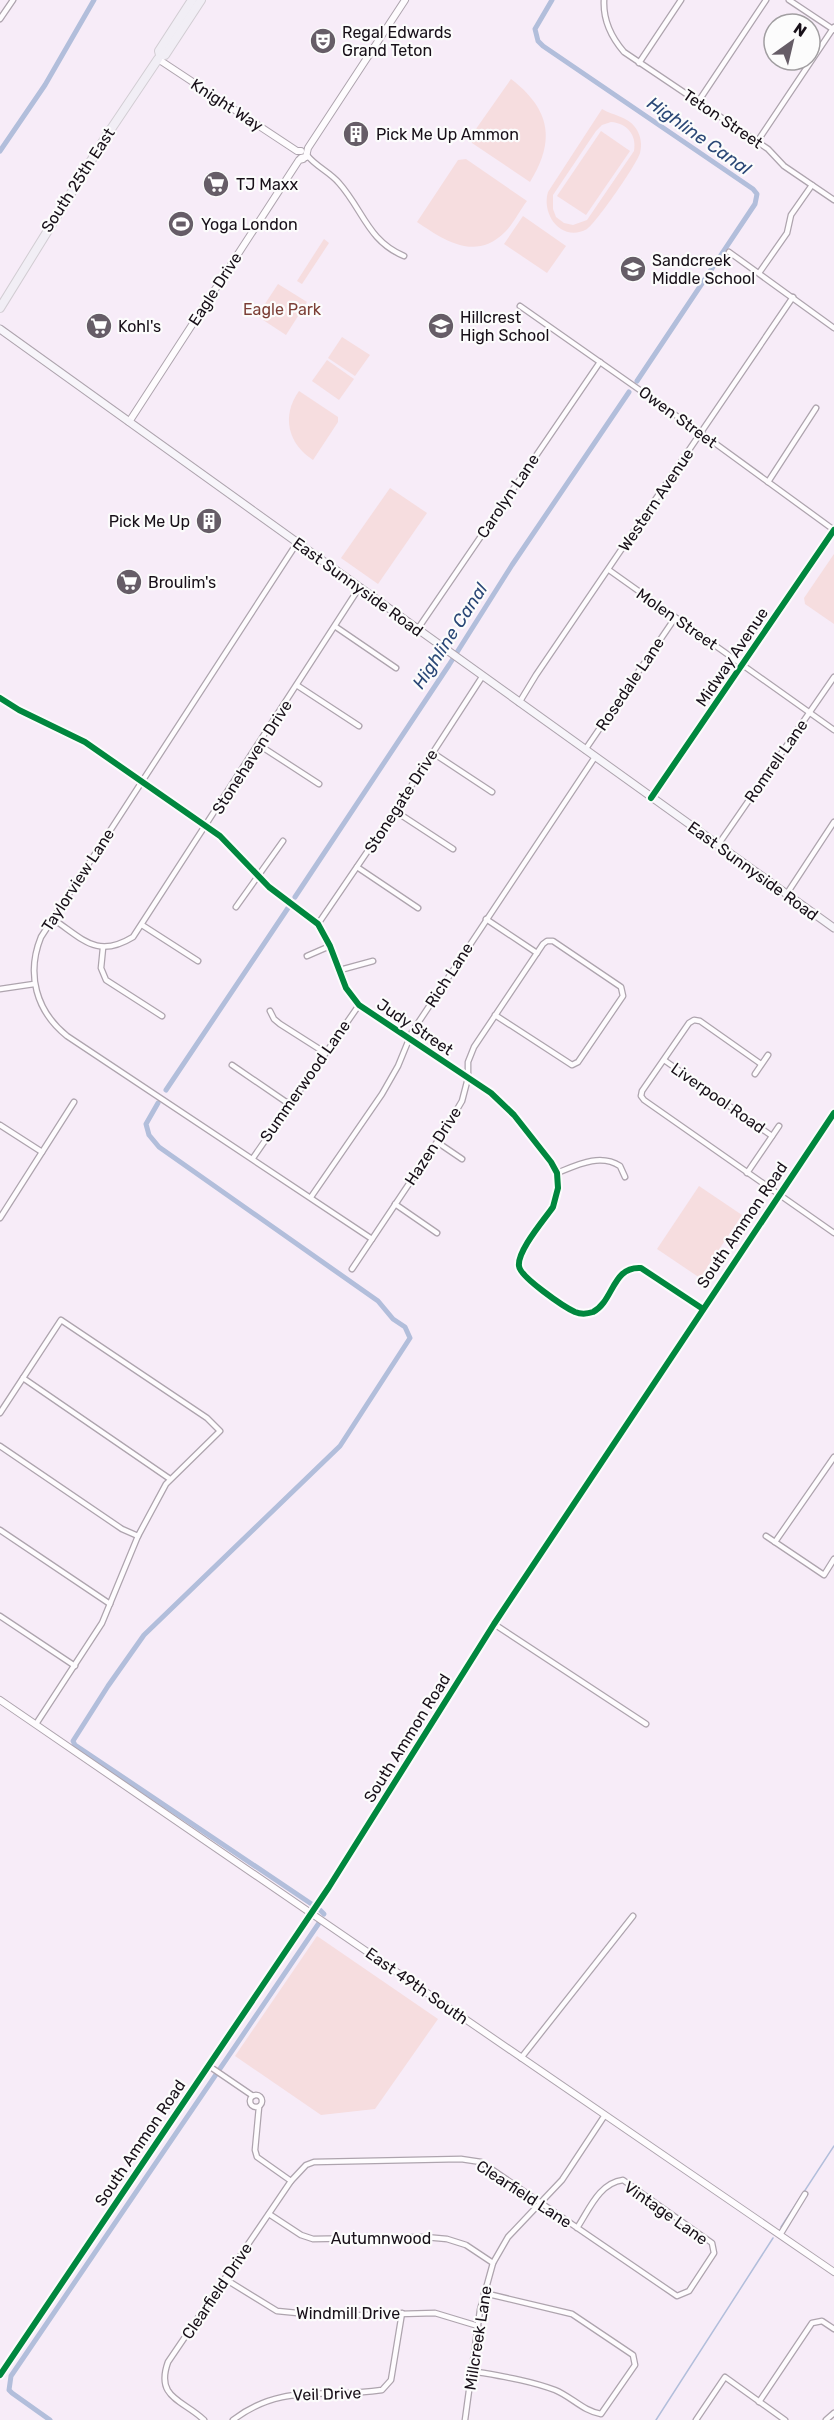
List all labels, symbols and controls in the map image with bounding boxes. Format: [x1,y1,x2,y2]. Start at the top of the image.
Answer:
north arrow [762,12,822,72]
text: N [790,19,810,41]
place label: Regal Edwards Grand Teton [342,23,452,60]
theatre icon: Regal Edwards Grand Teton [308,26,338,56]
street label: Knight Way [187,75,267,135]
street label: Teton Street [680,85,766,153]
water label: Highline Canal [643,92,756,180]
building icon: Pick Me Up Ammon [341,119,371,149]
street label: South 25th East [37,124,119,236]
place label: Pick Me Up Ammon [376,125,519,144]
supermarket icon: TJ Maxx [201,169,231,199]
place label: TJ Maxx [236,175,298,194]
sports icon: Yoga London [166,209,196,239]
place label: Yoga London [201,215,298,234]
street label: Eagle Drive [184,249,246,329]
place label: Sandcreek Middle School [652,251,755,288]
school or university icon: Sandcreek Middle School [618,254,648,284]
park label: Eagle Park [243,300,322,319]
place label: Hillcrest High School [460,308,549,345]
supermarket icon: Kohl's [84,311,114,341]
school or university icon: Hillcrest High School [426,311,456,341]
place label: Kohl's [118,317,161,336]
street label: Owen Street [635,382,721,452]
street label: Western Avenue [615,445,697,555]
street label: Carolyn Lane [473,450,543,542]
building icon: Pick Me Up [194,506,224,536]
place label: Pick Me Up [109,512,190,531]
street label: East Sunnyside Road [289,533,427,641]
supermarket icon: Broulim's [114,567,144,597]
place label: Broulim's [148,573,216,592]
water label: Highline Canal [408,579,493,693]
street label: Molen Street [633,584,721,654]
street label: Midway Avenue [692,604,772,710]
street label: Rosedale Lane [592,634,668,734]
street label: Stonehaven Drive [208,696,296,818]
street label: Romrell Lane [740,716,812,806]
street label: Stonegate Drive [360,745,442,856]
street label: East Sunnyside Road [684,817,822,925]
street label: Taylorview Lane [38,825,118,935]
street label: Rich Lane [421,939,477,1011]
street label: Judy Street [373,995,457,1059]
street label: Summerwood Lane [256,1017,354,1145]
street label: Liverpool Road [667,1059,769,1137]
street label: Hazen Drive [401,1103,465,1189]
street label: South Ammon Road [693,1158,791,1292]
street label: South Ammon Road [360,1670,454,1806]
street label: East 49th South [362,1944,472,2028]
street label: South Ammon Road [91,2076,189,2210]
street label: Clearfield Lane [473,2156,575,2232]
street label: Vintage Lane [620,2177,712,2249]
street label: Autumnwood [331,2229,431,2248]
street label: Clearfield Drive [178,2239,256,2343]
street label: Millcreek Lane [460,2284,496,2392]
street label: Windmill Drive [296,2304,400,2323]
street label: Veil Drive [292,2383,362,2405]

